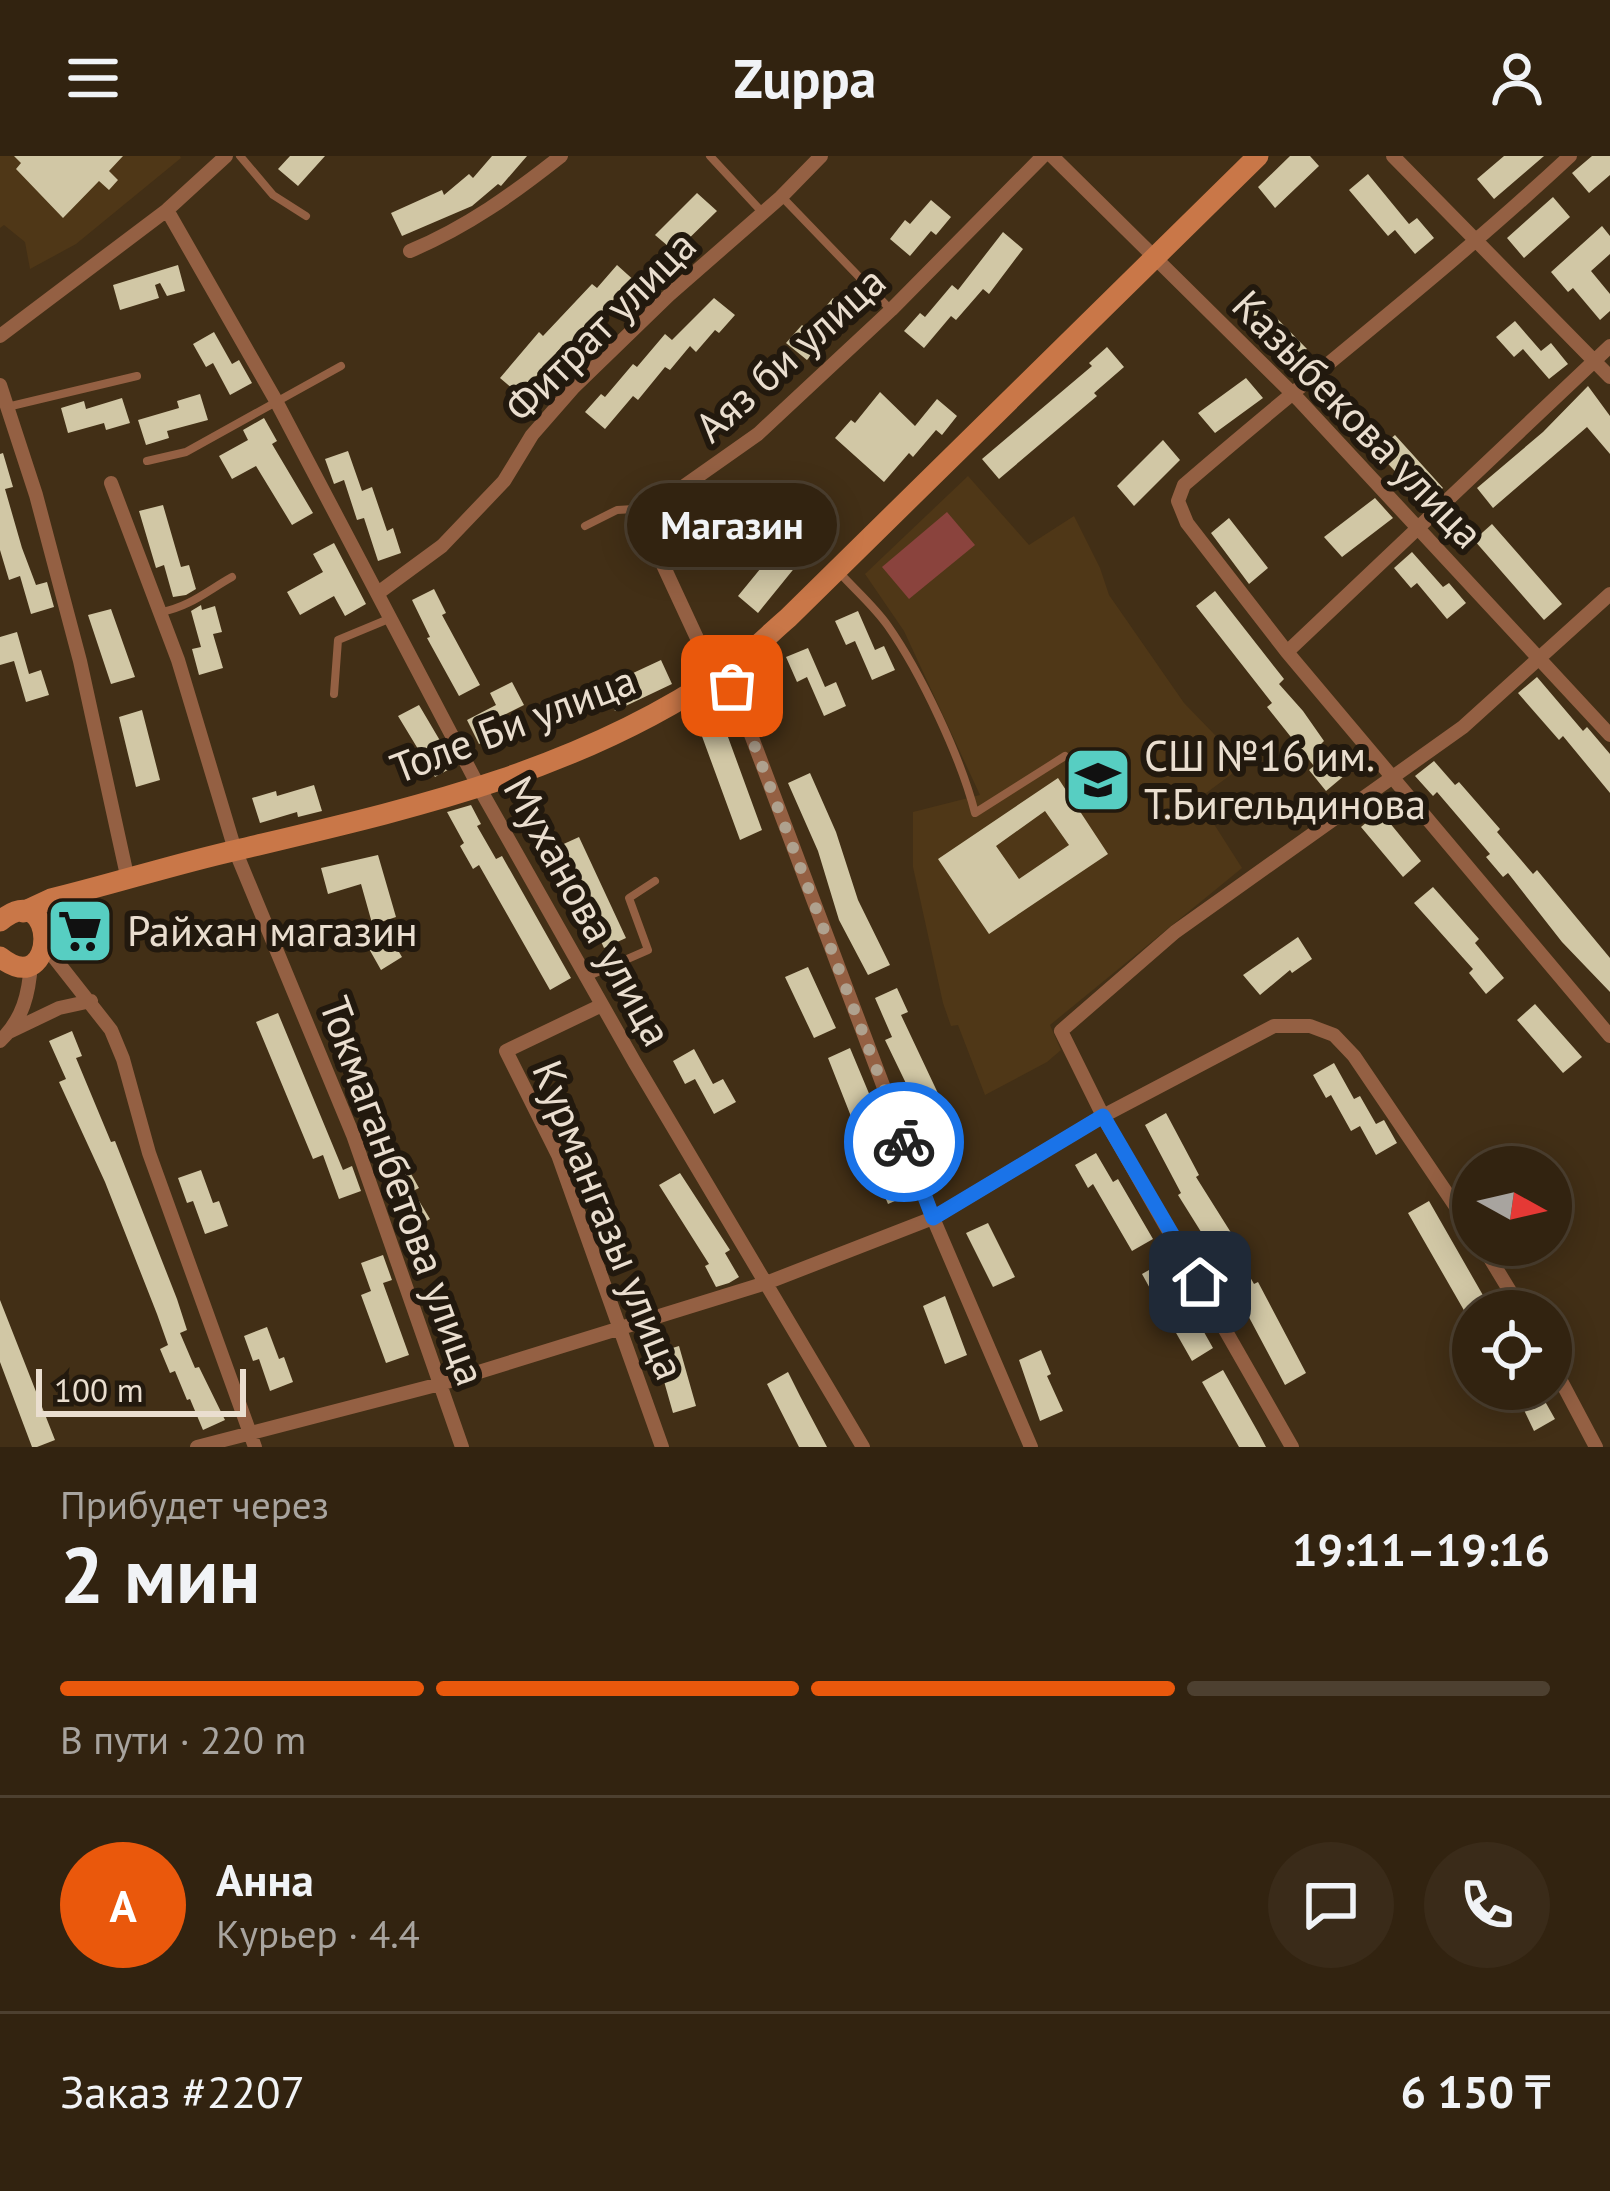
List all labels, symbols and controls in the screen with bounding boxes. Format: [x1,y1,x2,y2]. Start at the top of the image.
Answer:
text: Zuppa [734,43,876,113]
icon: menu [60,45,126,111]
icon: person [1484,45,1550,111]
street label: Фитрат улица [492,218,707,433]
street label: Аяз би улица [683,254,896,454]
street label: Казыбекова улица [1221,278,1496,560]
callout: Магазин [627,482,837,566]
text: Магазин [660,499,804,550]
pin [681,635,783,737]
street label: Толе Би улица [383,652,643,795]
icon: bag [699,653,765,719]
place label: СШ №16 им. Т.Бигельдинова [1144,728,1426,831]
school or university icon: СШ №16 им. Т.Бигельдинова [1063,745,1133,815]
street label: Муханова улица [492,766,685,1055]
supermarket icon: Райхан магазин [45,896,115,966]
place label: Райхан магазин [127,903,418,958]
street label: Токмаганбетова улица [308,989,499,1393]
street label: Курмангазы улица [520,1052,698,1387]
courier [844,1082,964,1202]
icon: bike [871,1109,937,1175]
north arrow [1452,1146,1572,1266]
map controls [1452,1146,1572,1410]
pin [1149,1231,1251,1333]
icon: home [1167,1249,1233,1315]
button: locate [1452,1290,1572,1410]
scale bar [36,1363,246,1416]
text: 100 m [54,1368,144,1411]
text: Прибудет через [60,1479,329,1530]
text: 19:11–19:16 [1292,1520,1550,1578]
text: 2 мин [60,1524,260,1625]
text: В пути · 220 m [60,1714,306,1765]
button: chat [1268,1842,1394,1968]
button: phone [1424,1842,1550,1968]
text: Анна [216,1850,314,1908]
text: А [109,1876,137,1934]
text: Курьер · 4.4 [216,1908,420,1959]
text: Заказ #2207 [60,2062,305,2120]
text: 6 150 ₸ [1401,2062,1550,2120]

